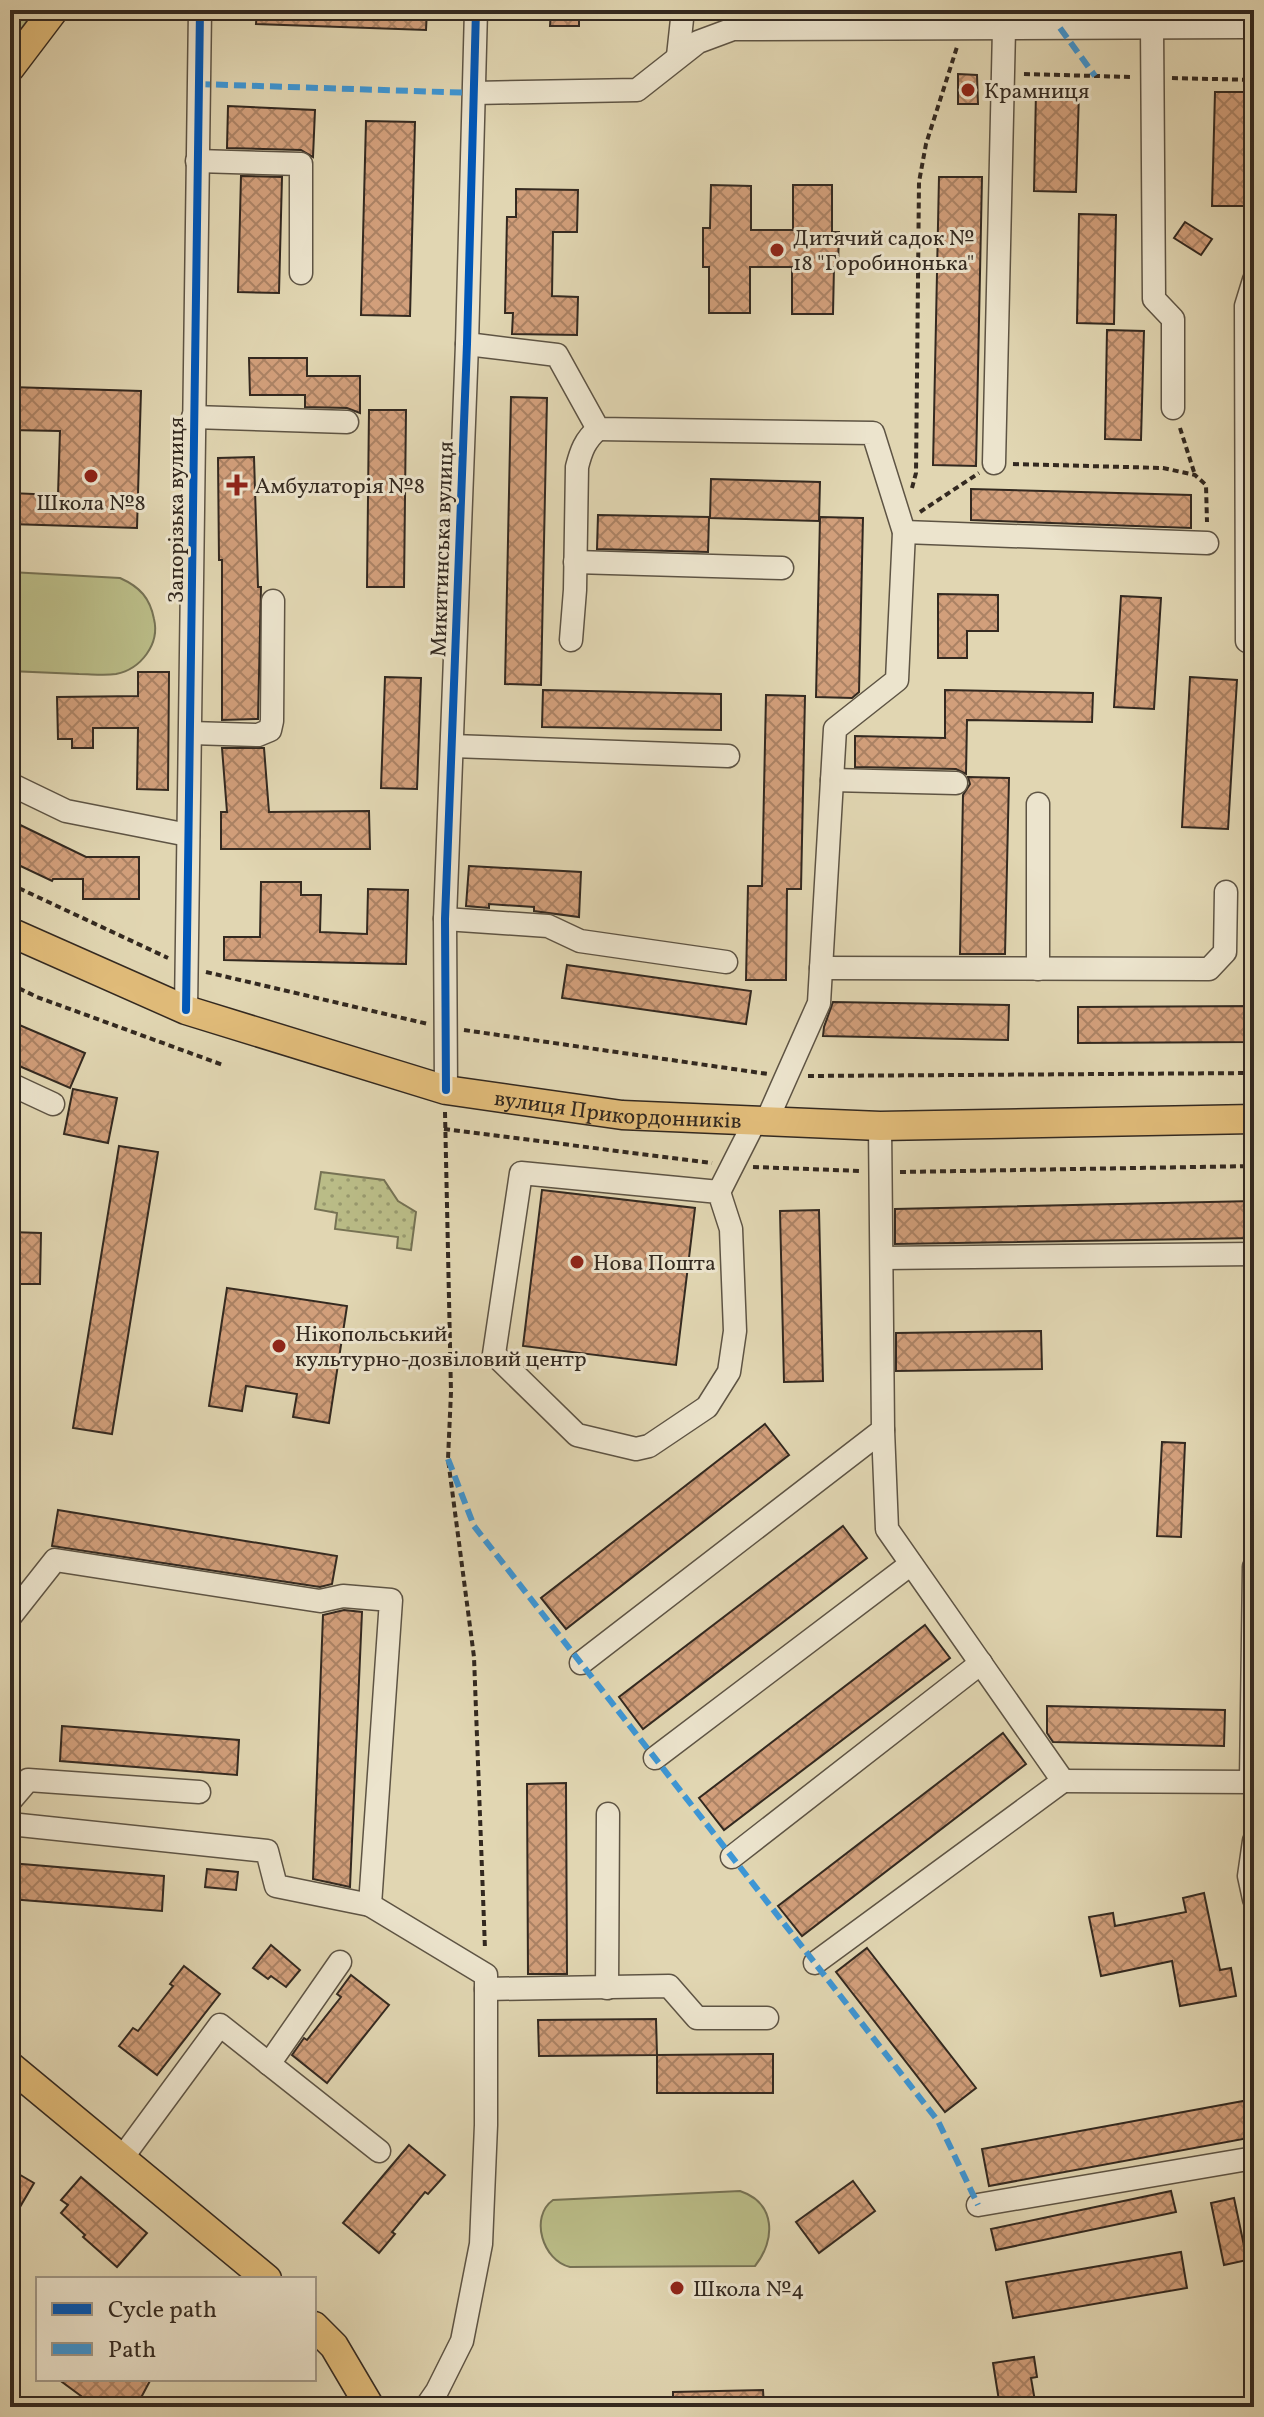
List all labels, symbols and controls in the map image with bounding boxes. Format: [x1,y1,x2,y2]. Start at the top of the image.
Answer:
place label: Крамниця [984,77,1089,108]
marker: Крамниця [959,81,977,99]
place label: Дитячий садок № 18 "Горобинонька" [793,224,974,280]
marker: Дитячий садок № 18 "Горобинонька" [768,241,786,259]
street label: Запорізька вулиця [162,417,193,603]
street label: Микитинська вулиця [424,440,463,658]
marker: Школа №8 [82,467,100,485]
place label: Амбулаторія №8 [255,472,425,503]
marker: Амбулаторія №8 [226,474,248,496]
place label: Школа №8 [36,489,146,520]
street label: вулиця Прикордонників [492,1084,742,1138]
place label: Нова Пошта [593,1249,716,1280]
marker: Нова Пошта [568,1253,586,1271]
place label: Нікопольський культурно-дозвіловий центр [295,1320,587,1376]
marker: Нікопольський культурно-дозвіловий центр [270,1337,288,1355]
place label: Школа №4 [693,2275,805,2306]
legend [36,2277,316,2381]
marker: Школа №4 [668,2279,686,2297]
text: Cycle path [108,2294,217,2328]
text: Path [108,2334,156,2368]

